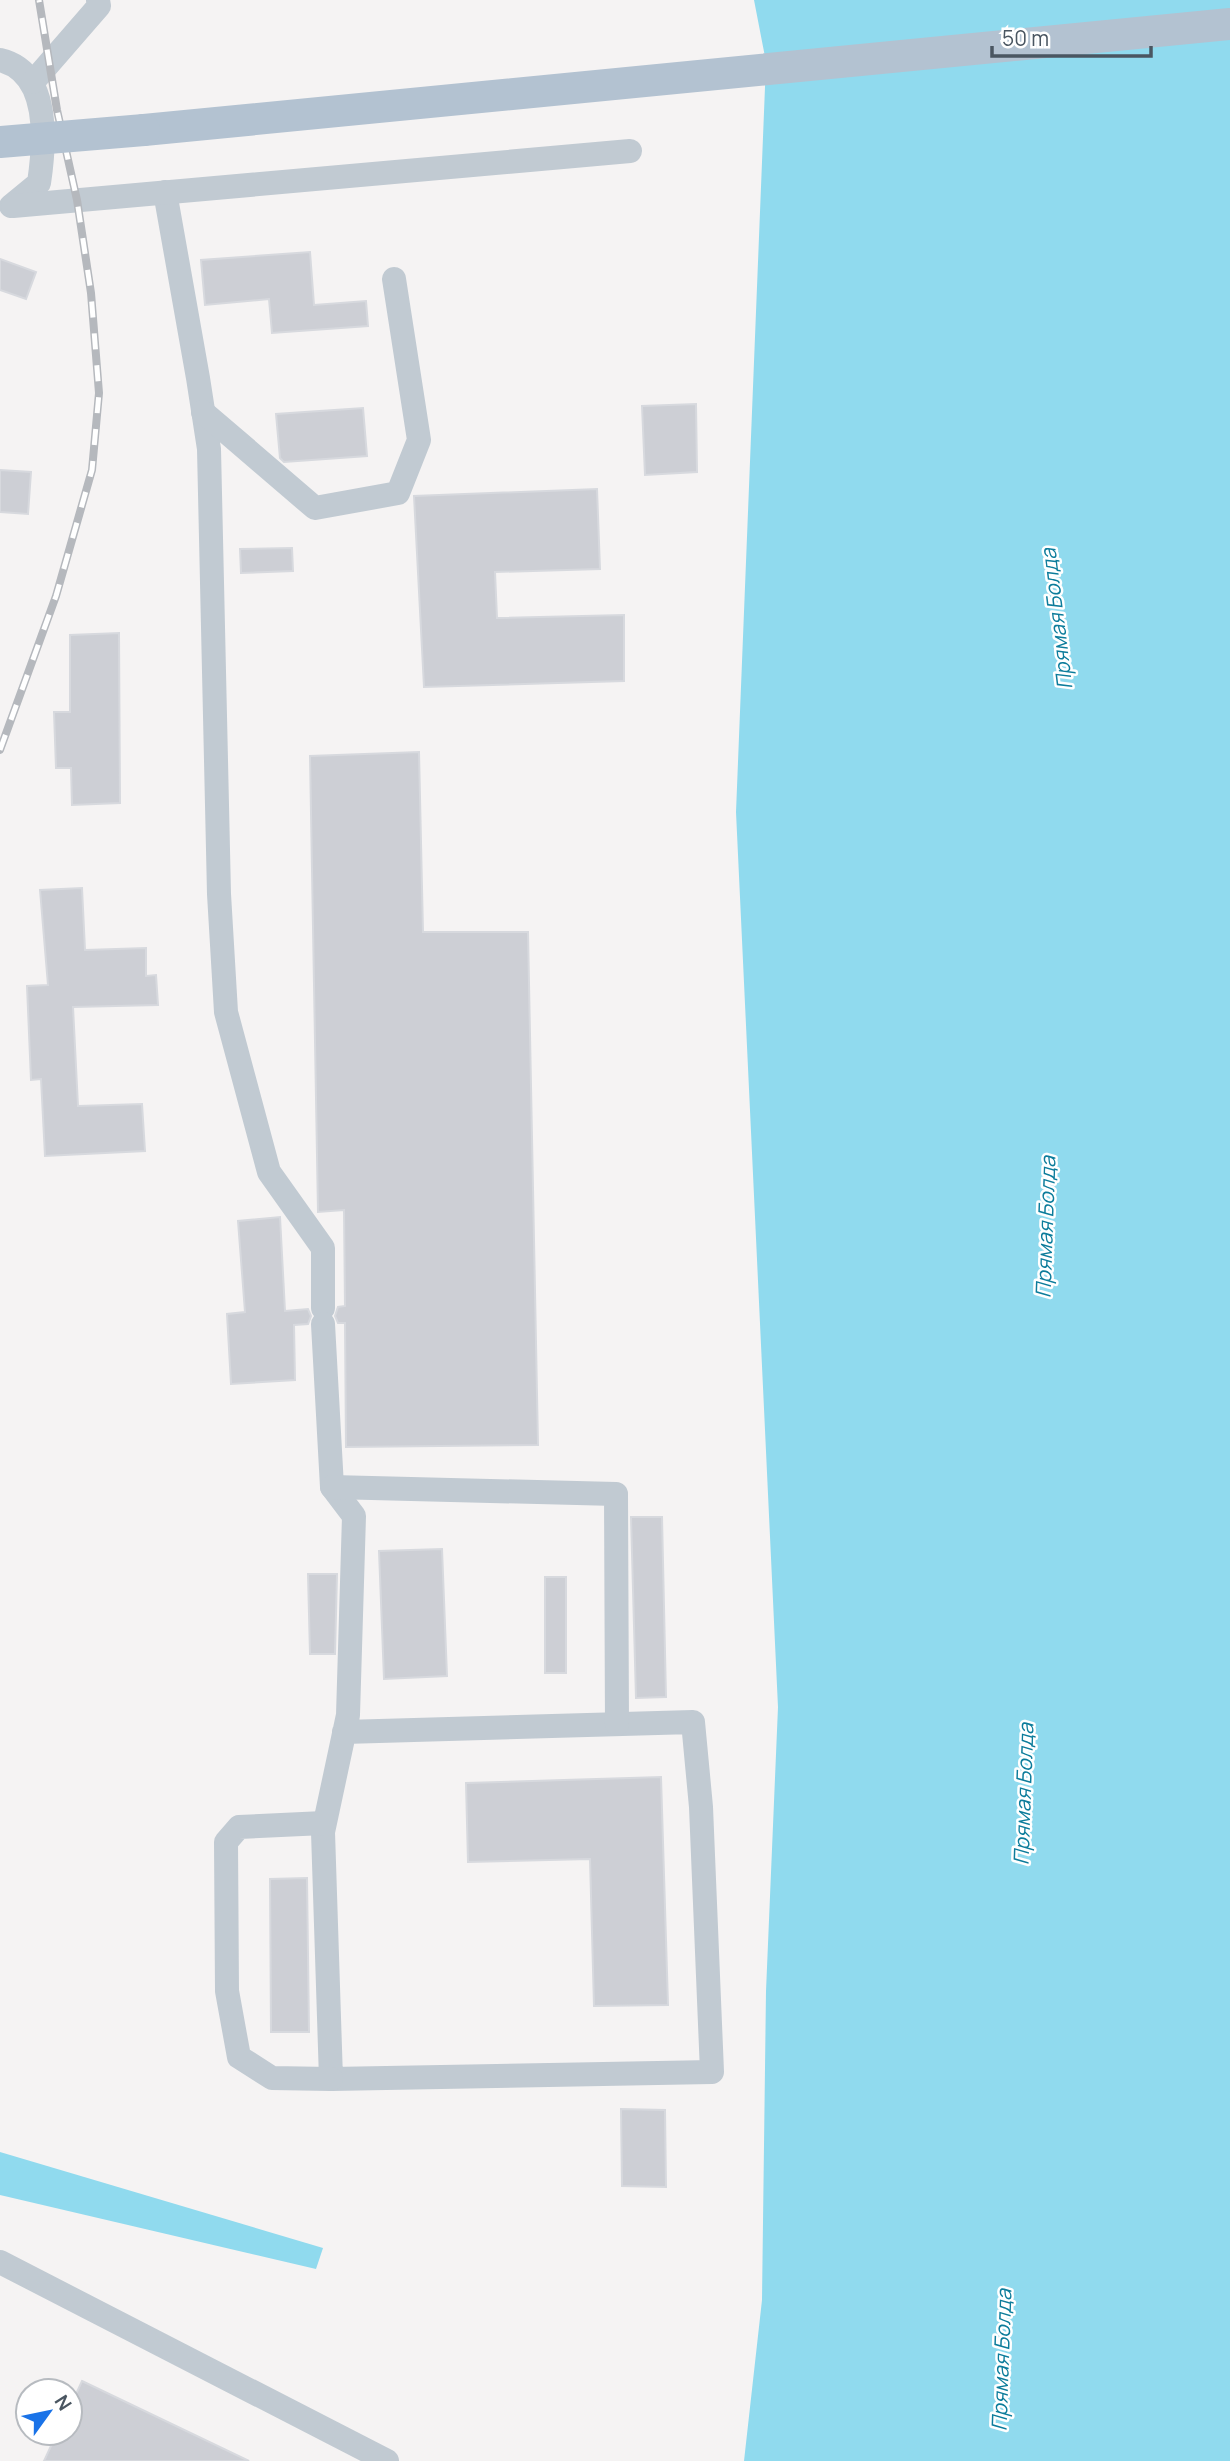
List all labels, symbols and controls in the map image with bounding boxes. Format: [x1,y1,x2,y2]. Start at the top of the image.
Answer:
scale bar [992,14,1151,58]
text: 50 m [1002,24,1049,52]
water label: Прямая Болда [1033,546,1079,691]
water label: Прямая Болда [1029,1154,1062,1298]
water label: Прямая Болда [1007,1721,1040,1865]
water label: Прямая Болда [985,2287,1018,2431]
north arrow [14,2377,84,2447]
text: N [49,2390,78,2416]

